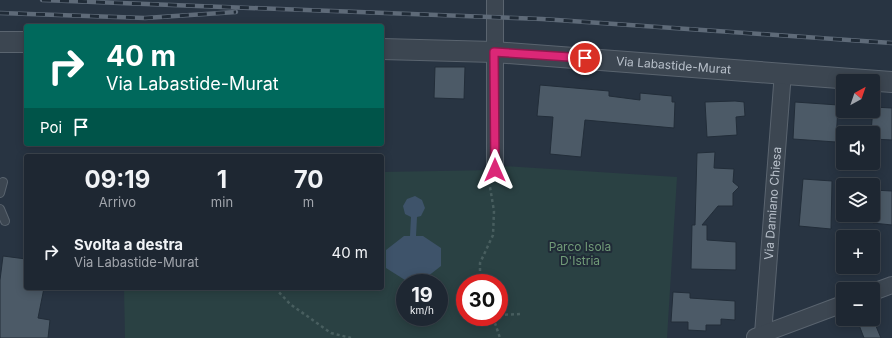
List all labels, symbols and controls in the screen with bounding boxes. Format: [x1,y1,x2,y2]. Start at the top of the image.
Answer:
text: 40 m [106,39,176,73]
icon: right [40,40,92,92]
pin [568,41,602,75]
icon: arrive [574,47,596,69]
street label: Via Labastide-Murat [615,53,732,77]
text: Via Labastide-Murat [106,73,279,94]
north arrow [836,74,880,118]
map controls [836,74,880,326]
icon: arrive [70,116,92,138]
text: Poi [40,118,62,137]
button: sound [836,126,880,170]
street label: Via Damiano Chiesa [761,146,784,260]
position arrow [474,149,516,191]
text: 09:19 [85,165,150,194]
text: 1 [217,165,227,194]
text: 70 [294,165,323,194]
button: layers [836,178,880,222]
text: Arrivo [99,194,136,210]
text: min [211,194,233,210]
text: m [303,194,314,210]
button: + [836,230,880,274]
text: Svolta a destra [74,235,183,254]
park label: Parco Isola D'Istria [549,239,611,268]
icon: right [40,241,62,263]
text: 40 m [331,243,368,262]
text: Via Labastide-Murat [74,254,199,270]
speed limit sign: 30 [456,274,508,326]
button: − [836,282,880,326]
text: 19 [411,283,433,307]
text: km/h [410,304,434,316]

